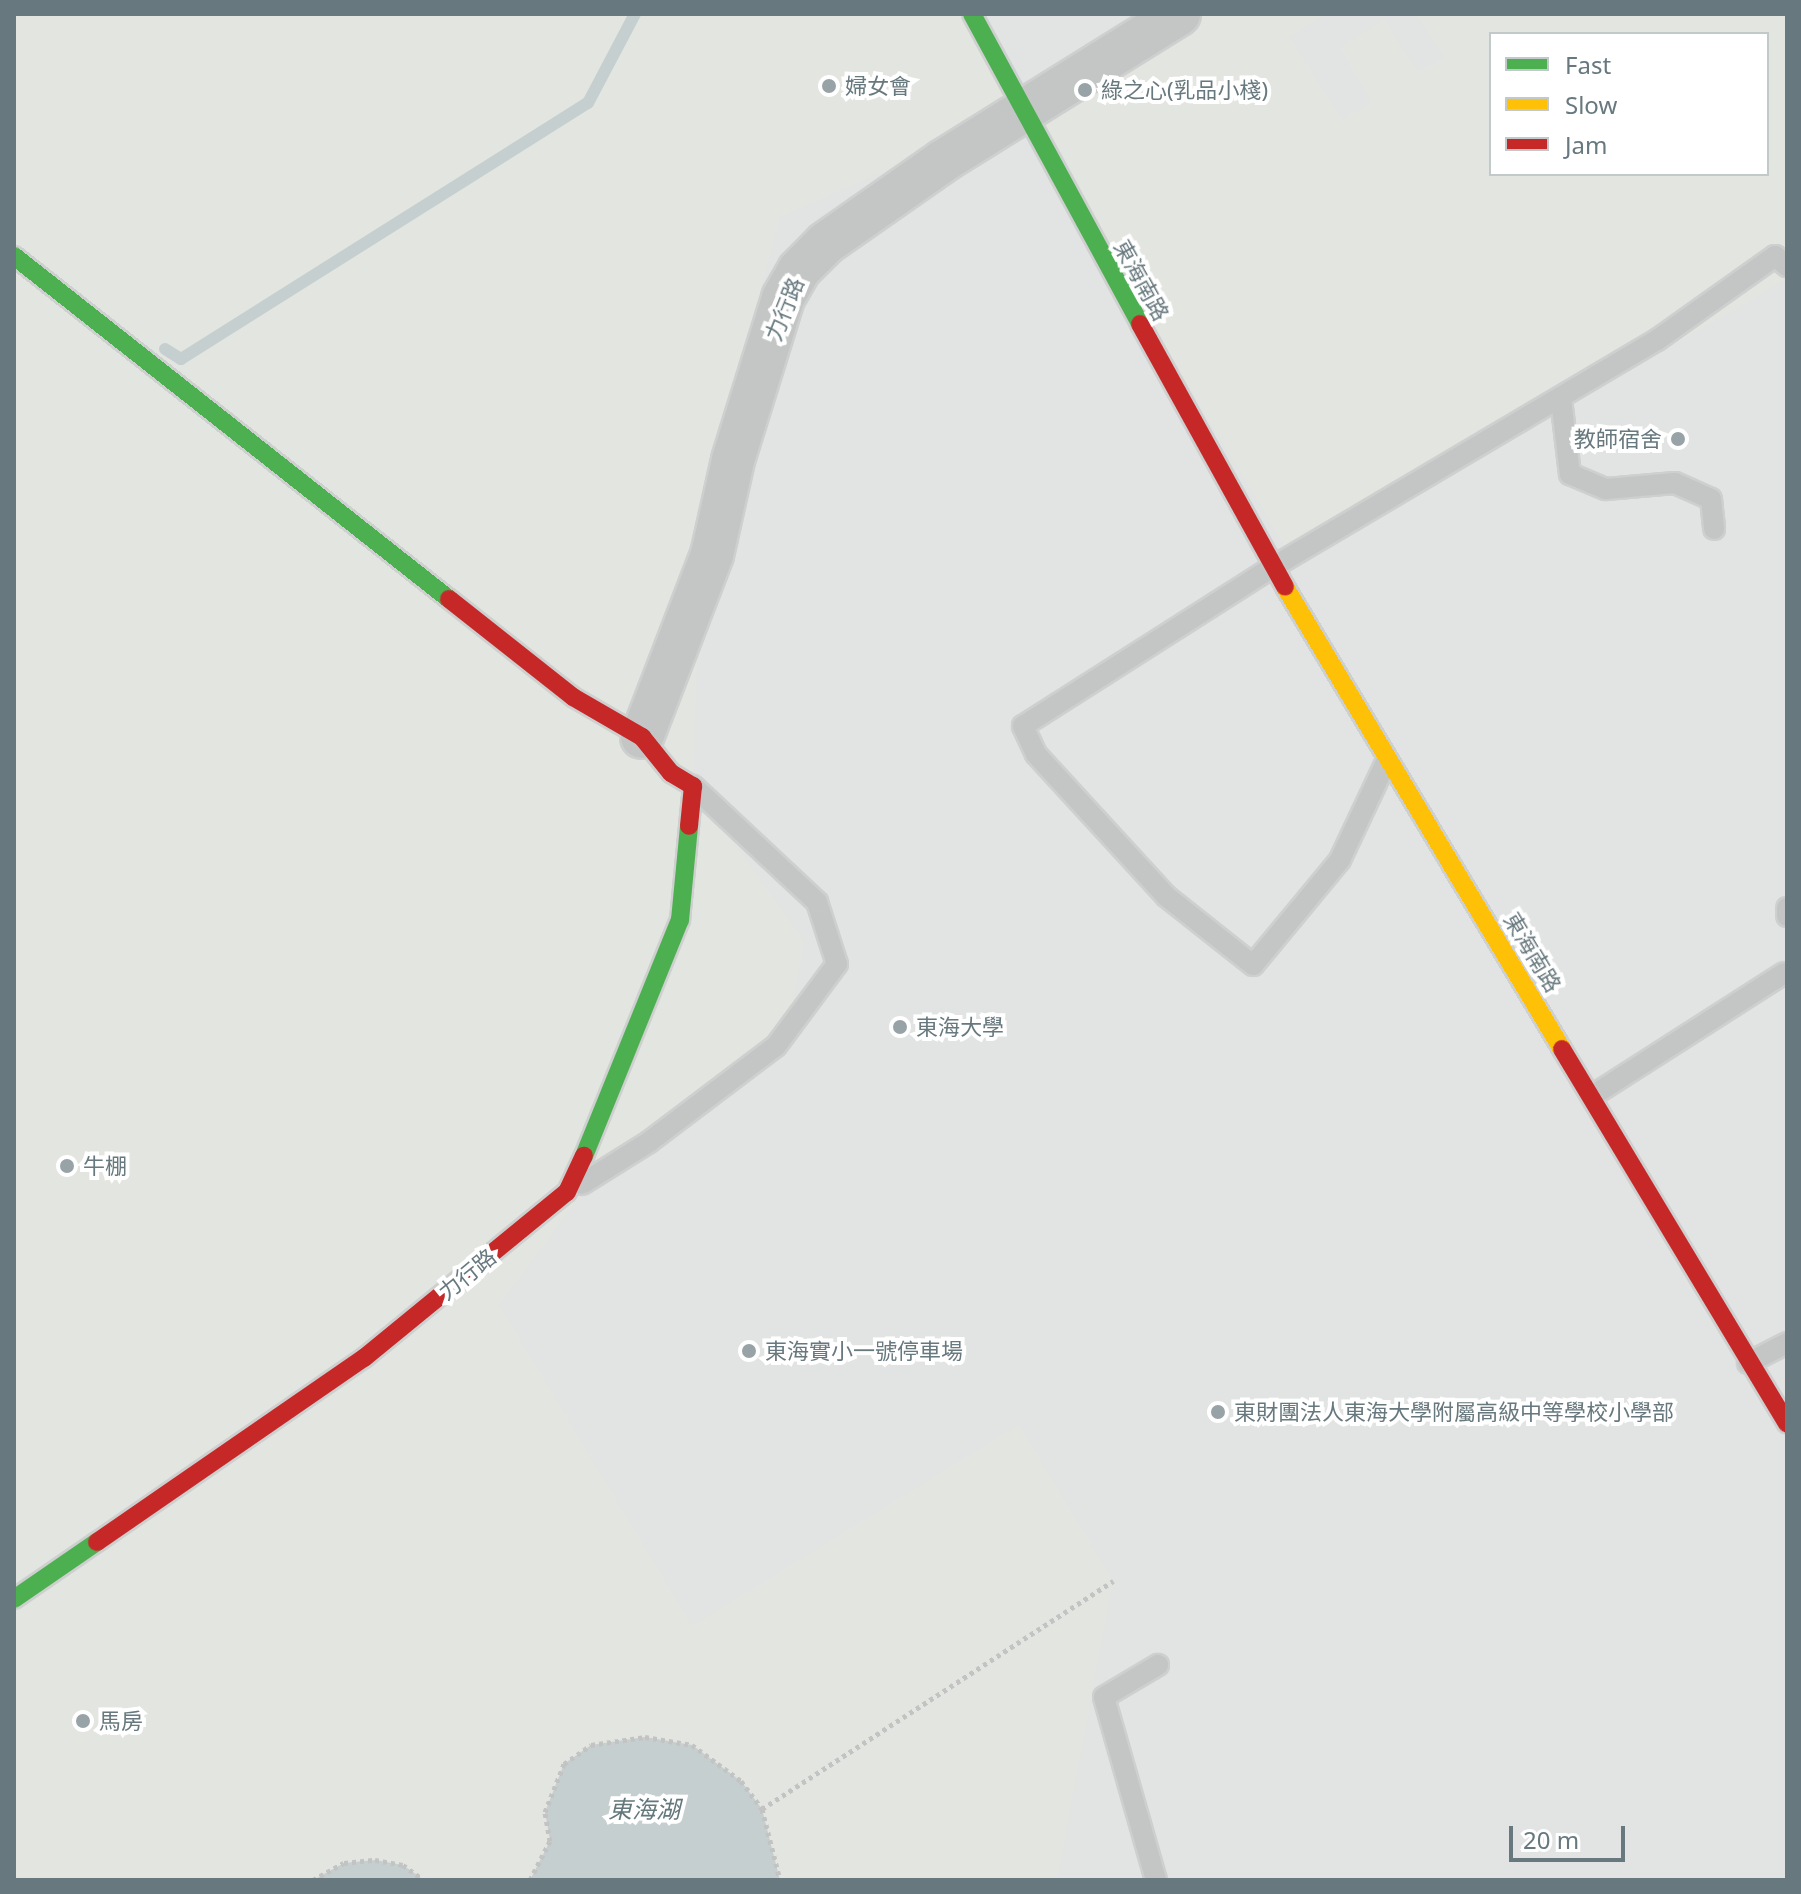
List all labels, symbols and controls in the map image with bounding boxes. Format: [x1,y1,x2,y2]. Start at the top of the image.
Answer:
legend [1489,32,1769,176]
text: Fast [1565,48,1611,81]
place label: 婦女會 [845,73,911,99]
marker: 婦女會 [820,77,838,95]
place label: 綠之心(乳品小棧) [1101,77,1268,103]
marker: 綠之心(乳品小棧) [1076,81,1094,99]
text: Slow [1565,88,1617,121]
text: Jam [1565,128,1607,161]
street label: 東海南路 [1109,235,1175,325]
street label: 力行路 [759,273,809,345]
place label: 教師宿舍 [1574,426,1662,452]
marker: 教師宿舍 [1669,430,1687,448]
street label: 東海南路 [1499,907,1567,997]
place label: 東海大學 [916,1014,1004,1040]
marker: 東海大學 [891,1018,909,1036]
place label: 牛棚 [83,1153,127,1179]
marker: 牛棚 [58,1157,76,1175]
street label: 力行路 [433,1243,501,1305]
place label: 東海實小一號停車場 [765,1338,963,1364]
marker: 東海實小一號停車場 [740,1342,758,1360]
place label: 東財團法人東海大學附屬高級中等學校小學部 [1234,1399,1674,1425]
marker: 東財團法人東海大學附屬高級中等學校小學部 [1209,1403,1227,1421]
place label: 馬房 [99,1708,143,1734]
marker: 馬房 [74,1712,92,1730]
water label: 東海湖 [608,1795,680,1823]
scale bar [1513,1810,1629,1860]
text: 20 m [1523,1823,1579,1856]

